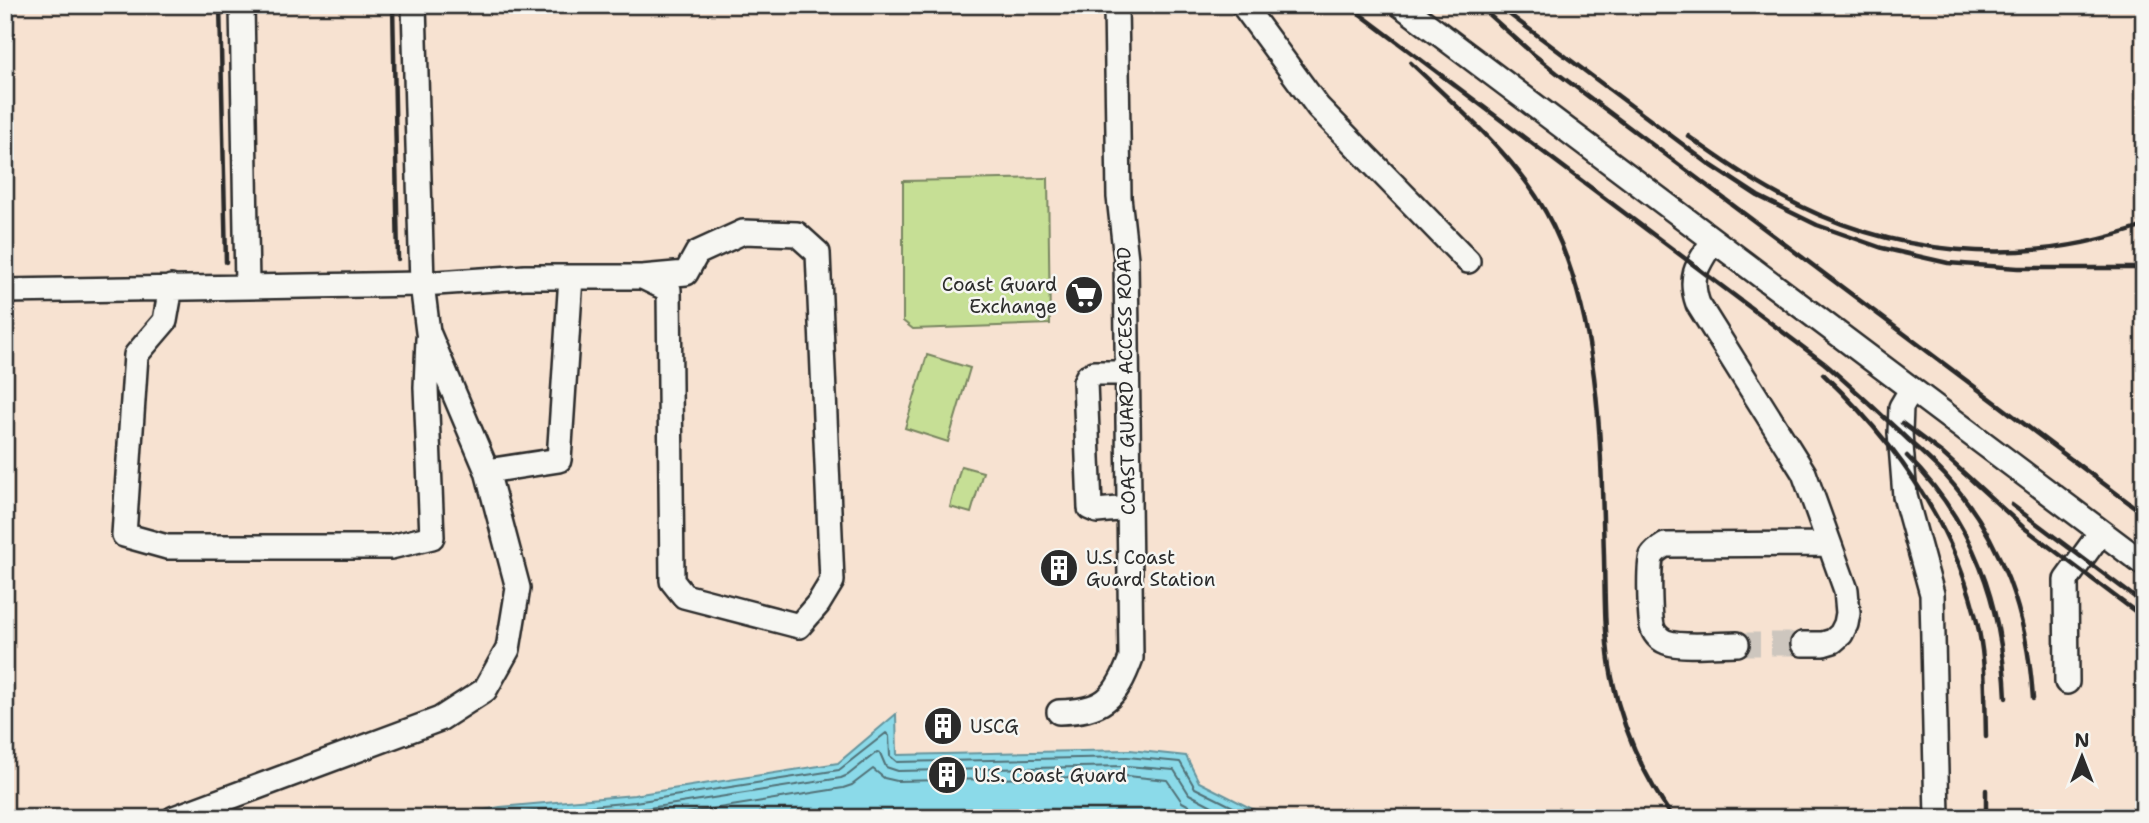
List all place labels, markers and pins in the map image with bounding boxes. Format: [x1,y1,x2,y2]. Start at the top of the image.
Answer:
place label: Coast Guard Exchange [942,272,1057,319]
supermarket icon: Coast Guard Exchange [1063,274,1105,316]
place label: U.S. Coast Guard Station [1086,545,1215,592]
building icon: U.S. Coast Guard Station [1038,547,1080,589]
building icon: USCG [922,705,964,747]
place label: USCG [970,714,1019,739]
building icon: U.S. Coast Guard [926,754,968,796]
place label: U.S. Coast Guard [974,763,1127,788]

